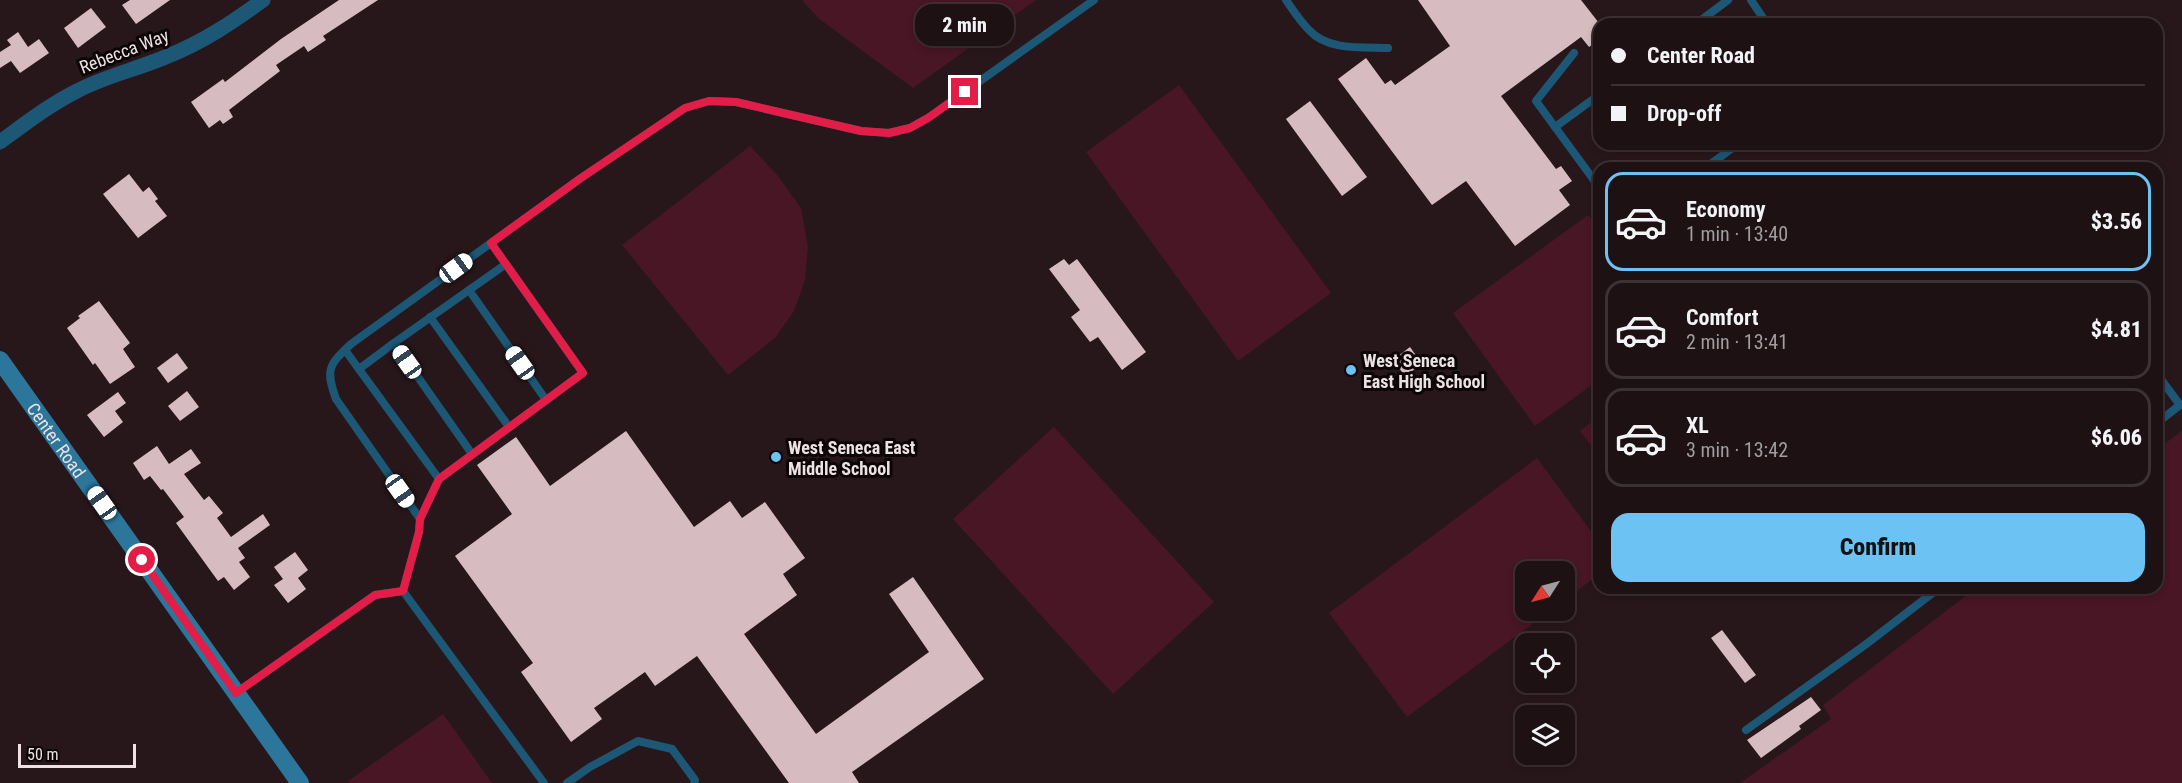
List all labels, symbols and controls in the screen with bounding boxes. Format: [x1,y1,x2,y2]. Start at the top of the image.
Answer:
callout: 2 min [916,5,1014,47]
text: 2 min [942,13,987,37]
street label: Rebecca Way [76,24,172,78]
text: Center Road [1647,43,1755,68]
route end [951,78,978,105]
text: Drop-off [1647,101,1721,126]
icon: car [1614,195,1668,249]
text: Economy [1686,197,1766,222]
text: $3.56 [2091,209,2142,234]
text: 1 min · 13:40 [1686,222,1788,246]
car [436,250,476,286]
icon: car [1614,303,1668,357]
text: Comfort [1686,305,1759,330]
text: $4.81 [2091,317,2142,342]
text: 2 min · 13:41 [1686,330,1788,354]
car [389,342,425,382]
car [502,343,538,383]
place label: West Seneca East High School [1363,350,1485,392]
marker: West Seneca East High School [1344,363,1358,377]
street label: Center Road [23,398,90,481]
icon: car [1614,411,1668,465]
text: XL [1686,413,1709,438]
text: $6.06 [2091,425,2142,450]
place label: West Seneca East Middle School [788,437,916,479]
text: 3 min · 13:42 [1686,438,1788,462]
marker: West Seneca East Middle School [769,450,783,464]
car [382,471,418,511]
car [84,483,120,523]
button: Confirm [1611,513,2145,582]
route start [128,546,155,573]
north arrow [1515,561,1575,621]
map controls [1515,561,1575,765]
button: locate [1515,633,1575,693]
button: layers [1515,705,1575,765]
scale bar [18,741,136,768]
text: 50 m [27,745,59,764]

